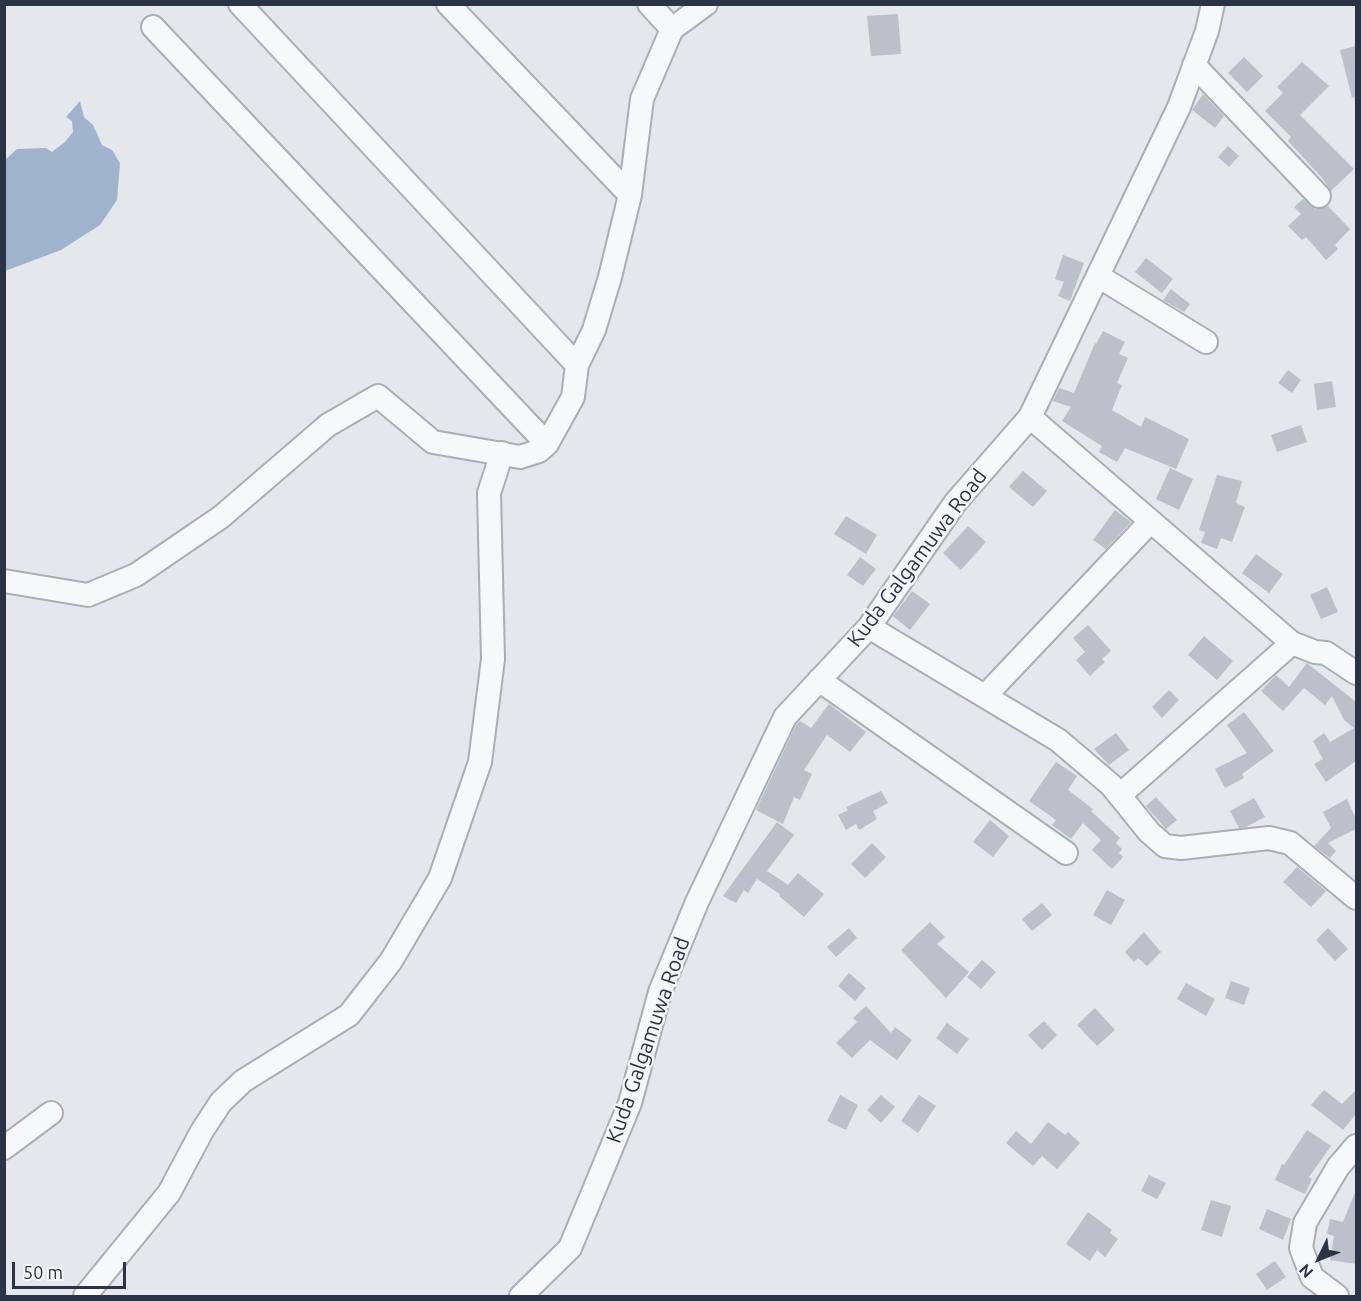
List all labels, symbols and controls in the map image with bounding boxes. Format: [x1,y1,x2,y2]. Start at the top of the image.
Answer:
street label: Kuda Galgamuwa Road [842,464,992,652]
street label: Kuda Galgamuwa Road [601,934,695,1146]
north arrow [1289,1229,1349,1289]
scale bar [15,1250,129,1288]
text: N [1295,1261,1316,1282]
text: 50 m [23,1262,63,1282]

